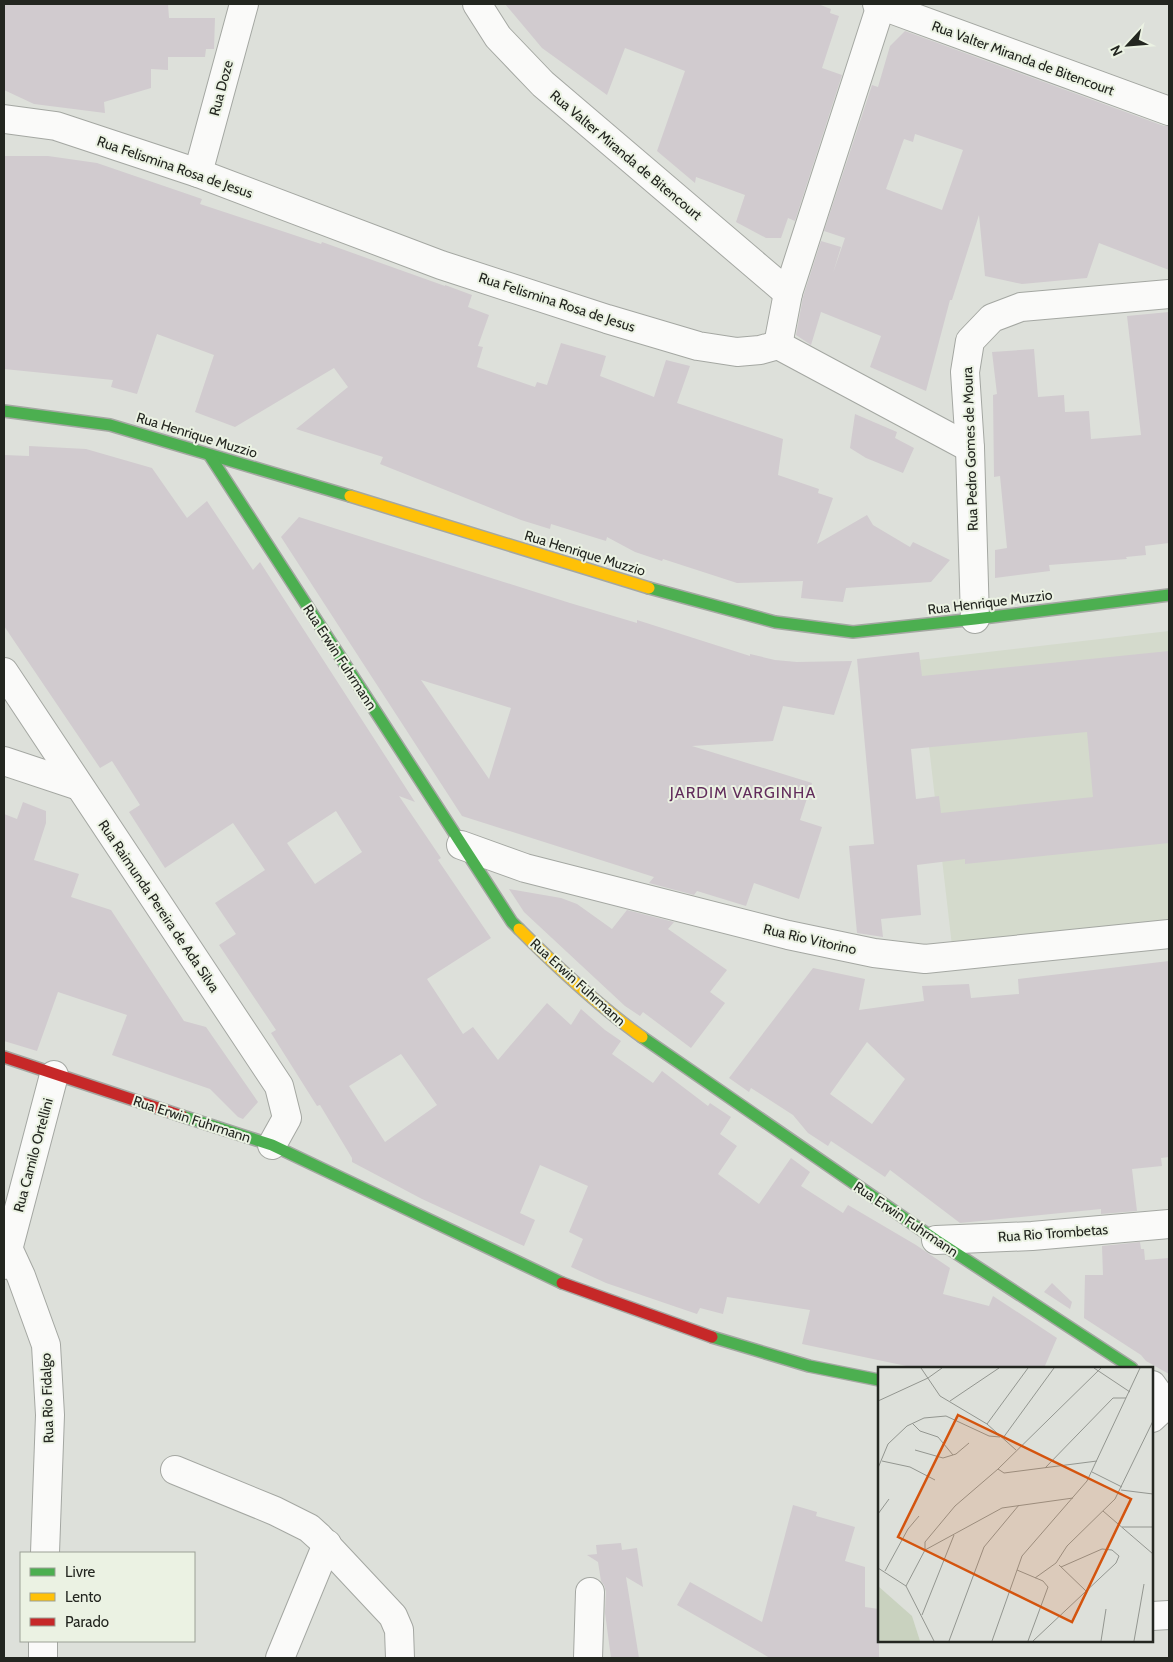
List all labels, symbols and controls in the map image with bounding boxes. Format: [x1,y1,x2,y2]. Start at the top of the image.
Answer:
street label: Rua Valter Miranda de Bitencourt [929,17,1117,100]
north arrow [1103,20,1153,70]
text: N [1106,42,1127,59]
street label: Rua Doze [205,58,237,118]
street label: Rua Valter Miranda de Bitencourt [546,86,706,224]
street label: Rua Felismina Rosa de Jesus [95,132,255,202]
street label: Rua Felismina Rosa de Jesus [476,268,638,336]
street label: Rua Pedro Gomes de Moura [958,366,982,531]
street label: Rua Henrique Muzzio [134,408,260,462]
street label: Rua Henrique Muzzio [522,526,648,580]
street label: Rua Henrique Muzzio [927,585,1054,619]
street label: Rua Erwin Fuhrmann [299,601,381,713]
district label: JARDIM VARGINHA [669,783,816,802]
street label: Rua Raimunda Pereira de Ada Silva [94,816,224,996]
street label: Rua Rio Vitorino [762,920,859,959]
street label: Rua Erwin Fuhrmann [526,934,630,1030]
street label: Rua Erwin Fuhrmann [131,1092,253,1147]
street label: Rua Camilo Ortellini [9,1096,57,1214]
street label: Rua Erwin Fuhrmann [850,1177,962,1261]
street label: Rua Rio Trombetas [997,1220,1109,1246]
street label: Rua Rio Fidalgo [36,1352,58,1443]
inset map [878,1367,1153,1642]
legend [20,1552,195,1642]
text: Livre [65,1563,96,1581]
text: Lento [65,1588,102,1606]
text: Parado [65,1613,109,1631]

